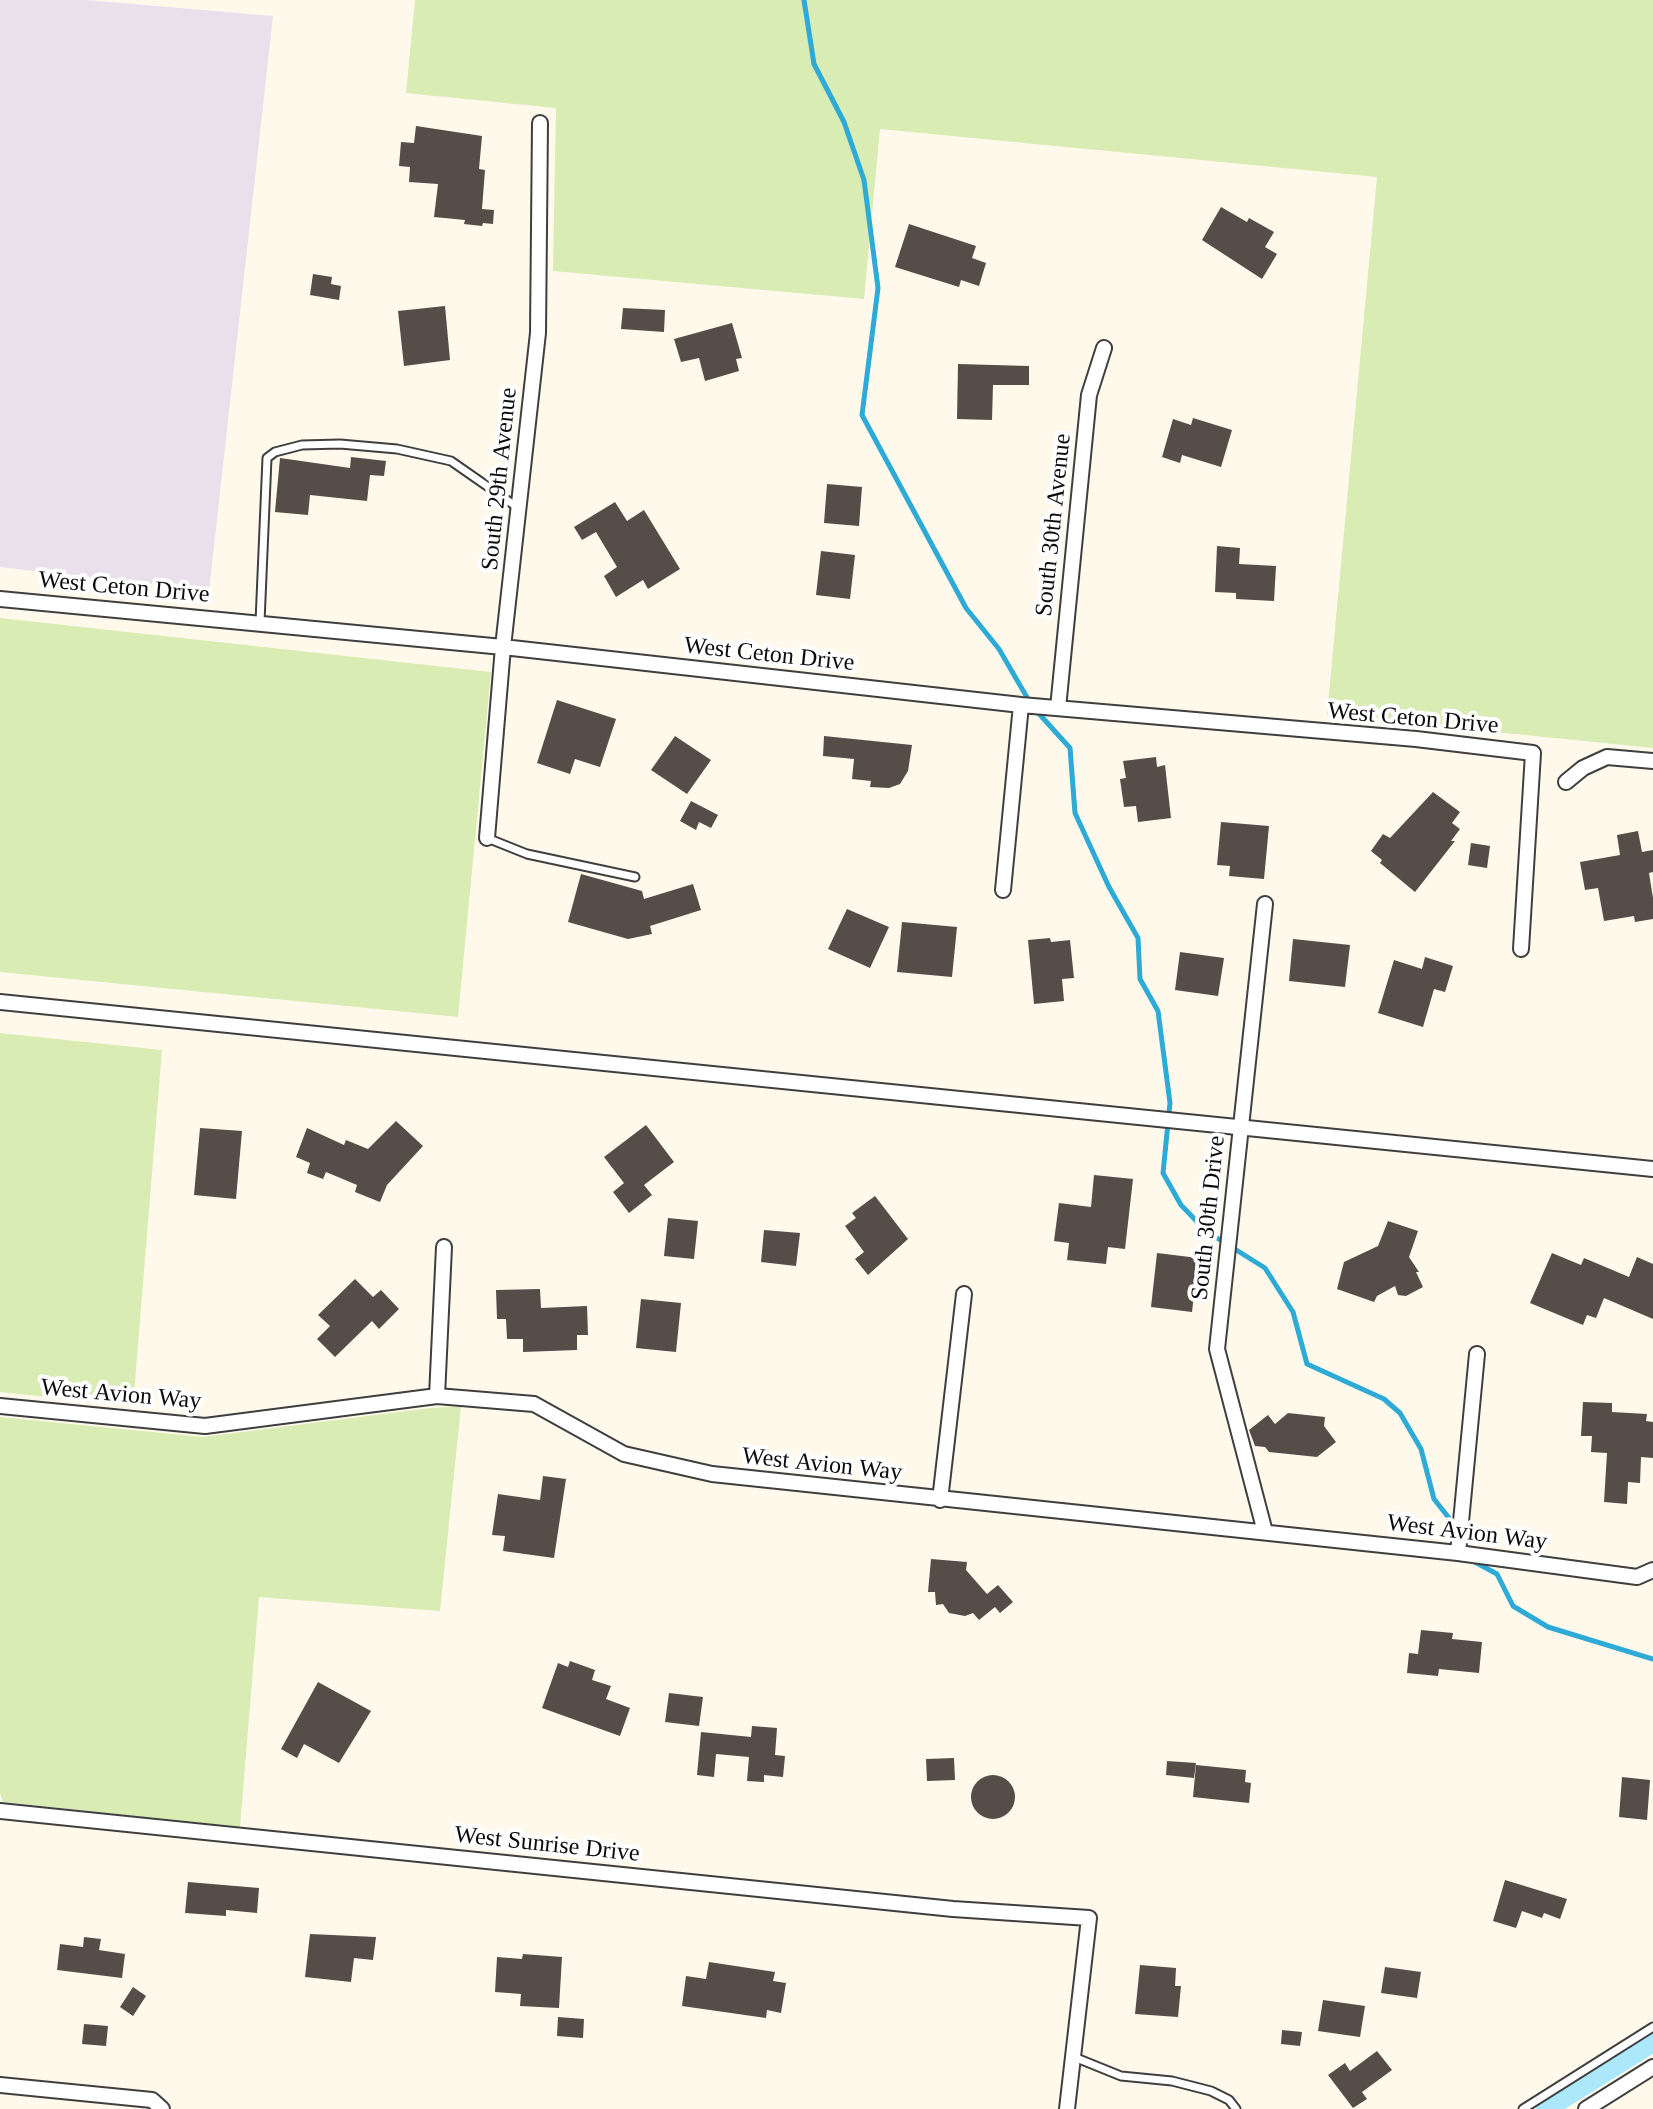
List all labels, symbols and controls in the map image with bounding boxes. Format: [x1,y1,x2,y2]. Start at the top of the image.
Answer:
street label: South 29th Avenue [476,386,524,572]
street label: South 30th Avenue [1030,432,1078,618]
street label: West Ceton Drive [37,566,211,610]
street label: West Ceton Drive [682,632,856,678]
street label: West Ceton Drive [1326,697,1500,741]
street label: South 30th Drive [1186,1134,1232,1302]
street label: West Avion Way [40,1374,202,1416]
street label: West Avion Way [740,1442,904,1488]
street label: West Avion Way [1385,1509,1549,1557]
street label: West Sunrise Drive [453,1821,641,1869]

